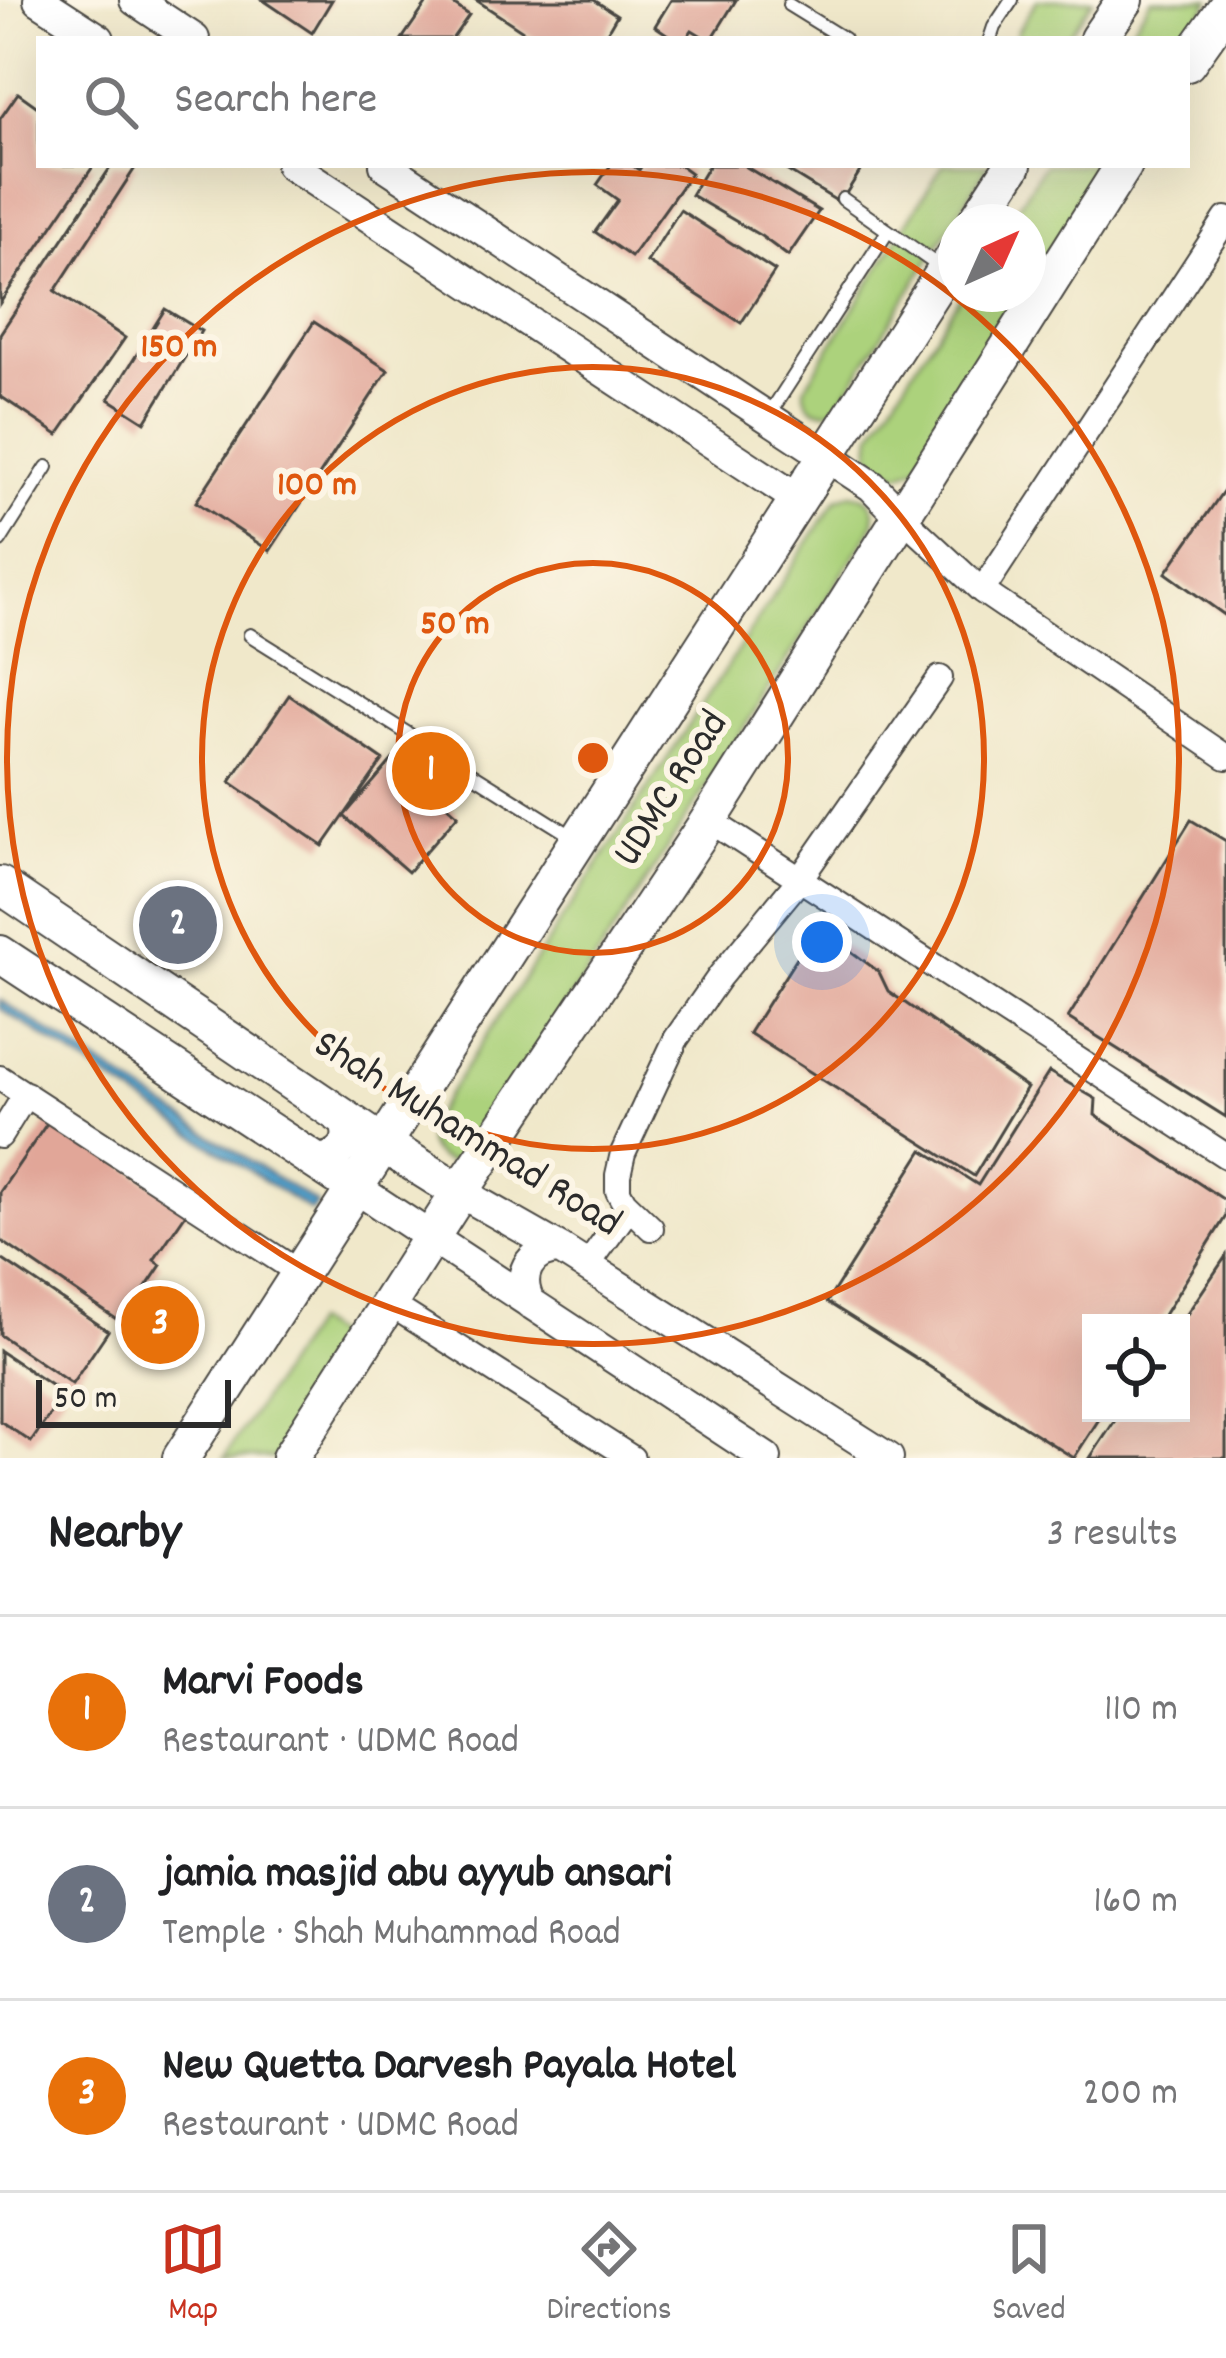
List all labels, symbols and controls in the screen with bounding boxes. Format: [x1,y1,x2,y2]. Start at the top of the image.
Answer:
search box [36,36,1190,168]
icon: search [78,69,144,135]
text: Search here [174,70,377,134]
north arrow [938,204,1046,312]
text: 150 m [140,323,218,375]
text: 100 m [277,461,357,513]
text: 50 m [420,600,490,652]
street label: UDMC Road [600,700,746,880]
pin: 1 [392,726,470,816]
centre of rings [572,737,614,779]
pin: 2 [139,880,217,970]
your location [792,912,852,972]
street label: Shah Muhammad Road [300,1017,632,1255]
pin: 3 [121,1280,199,1370]
map controls [1082,1314,1190,1422]
button: locate [1082,1314,1190,1422]
scale bar [36,1374,231,1427]
text: 50 m [54,1377,118,1424]
text: Nearby [48,1500,181,1572]
text: 3 results [1047,1509,1178,1564]
text: Marvi Foods [162,1652,364,1716]
text: 1 [83,1684,91,1739]
text: 110 m [1104,1684,1178,1739]
text: Restaurant · UDMC Road [162,1716,519,1771]
text: jamia masjid abu ayyub ansari [162,1844,672,1908]
text: 2 [78,1876,96,1931]
text: 160 m [1093,1876,1178,1931]
text: Temple · Shah Muhammad Road [162,1908,621,1963]
text: New Quetta Darvesh Payala Hotel [162,2036,736,2100]
text: 3 [78,2068,96,2123]
text: 200 m [1083,2068,1178,2123]
text: Restaurant · UDMC Road [162,2100,519,2155]
tab: Map [160,2216,226,2335]
tab: Directions [547,2216,672,2335]
tab: Saved [992,2216,1066,2335]

